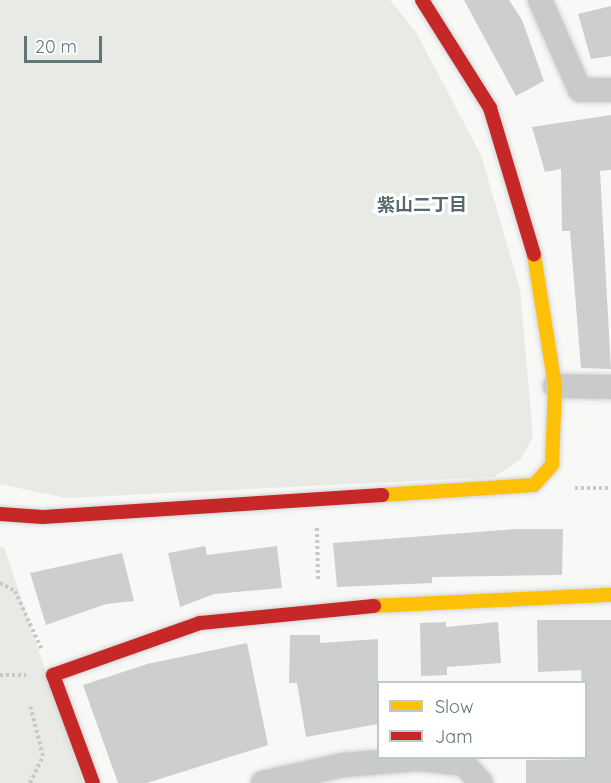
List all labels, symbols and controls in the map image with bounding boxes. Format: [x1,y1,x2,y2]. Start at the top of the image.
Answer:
scale bar [27,24,105,62]
text: 20 m [35,35,77,58]
district label: 紫山二丁目 [377,194,467,216]
legend [377,681,587,759]
text: Slow [435,695,473,718]
text: Jam [435,725,473,748]

